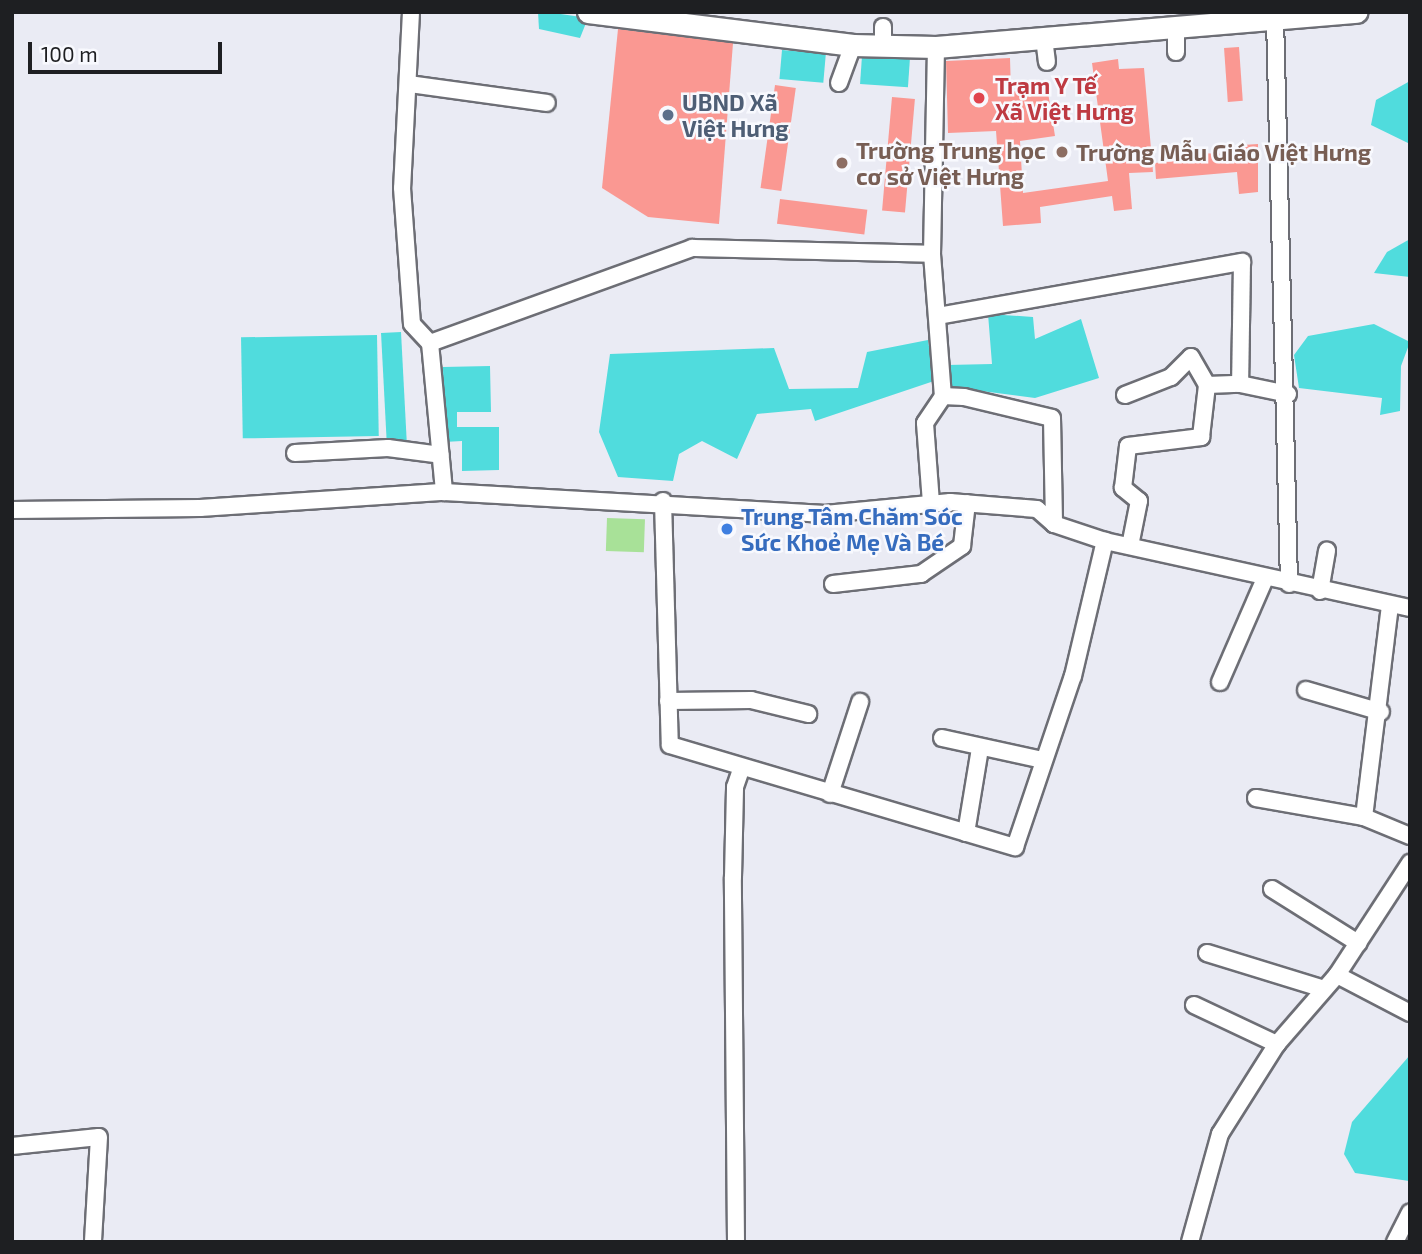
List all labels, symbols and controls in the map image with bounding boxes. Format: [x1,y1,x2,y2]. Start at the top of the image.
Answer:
scale bar [32,28,226,72]
text: 100 m [41,41,98,66]
place label: Trạm Y Tế Xã Việt Hưng [995,71,1134,125]
place label: UBND Xã Việt Hưng [682,88,789,142]
marker: Trạm Y Tế Xã Việt Hưng [969,88,989,108]
marker: UBND Xã Việt Hưng [660,107,676,123]
place label: Trường Trung học cơ sở Việt Hưng [856,136,1046,190]
place label: Trường Mẫu Giáo Việt Hưng [1076,138,1372,166]
marker: Trường Mẫu Giáo Việt Hưng [1054,144,1070,160]
marker: Trường Trung học cơ sở Việt Hưng [834,155,850,171]
place label: Trung Tâm Chăm Sóc Sức Khoẻ Mẹ Và Bé [741,502,963,556]
marker: Trung Tâm Chăm Sóc Sức Khoẻ Mẹ Và Bé [719,521,735,537]

